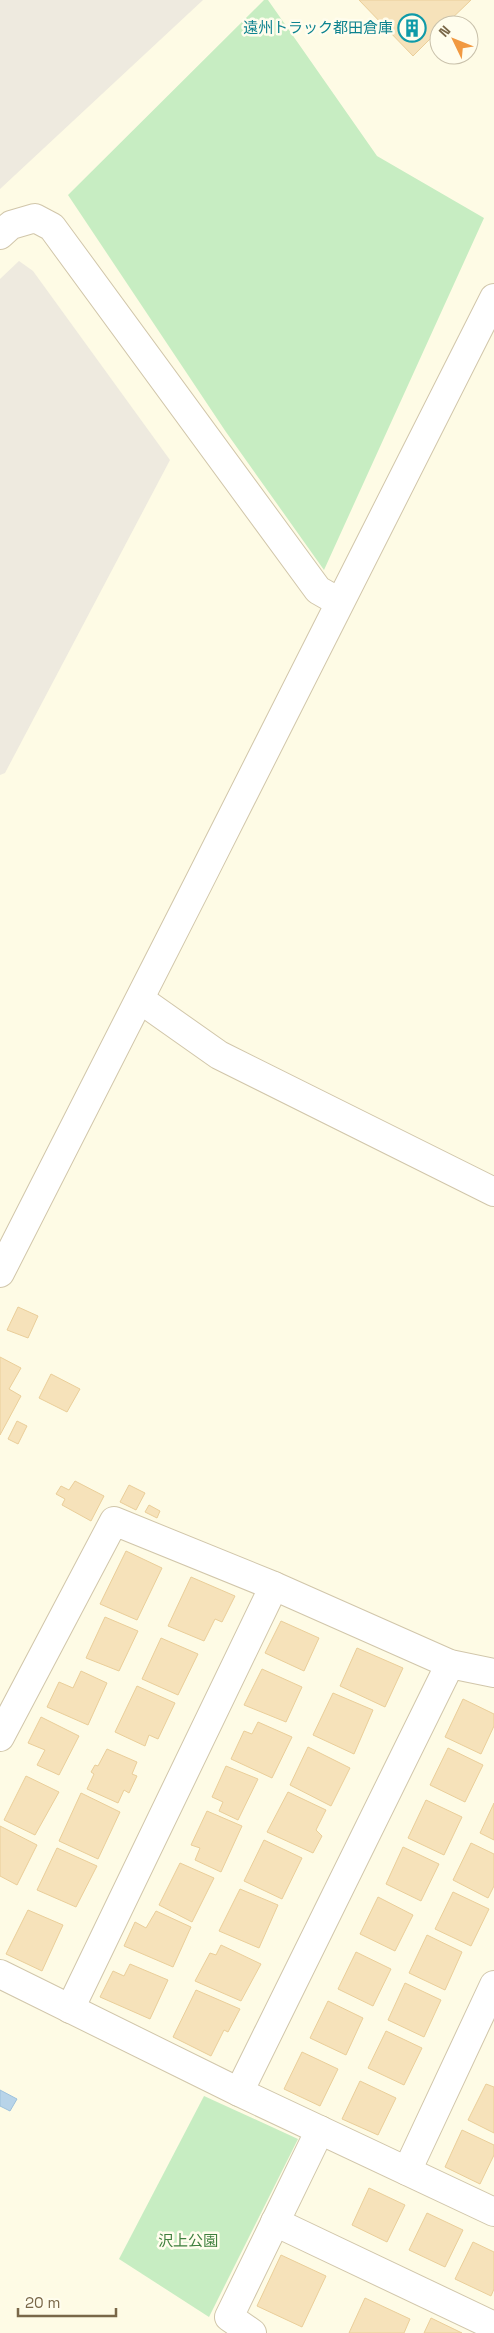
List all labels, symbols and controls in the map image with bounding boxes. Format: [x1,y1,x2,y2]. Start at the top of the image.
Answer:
building icon: 遠州トラック都田倉庫 [397,13,427,43]
north arrow [429,15,479,65]
place label: 遠州トラック都田倉庫 [243,18,393,37]
text: N [435,22,454,41]
park label: 沢上公園 [158,2231,218,2250]
scale bar [18,2286,115,2318]
text: 20 m [25,2293,60,2312]

